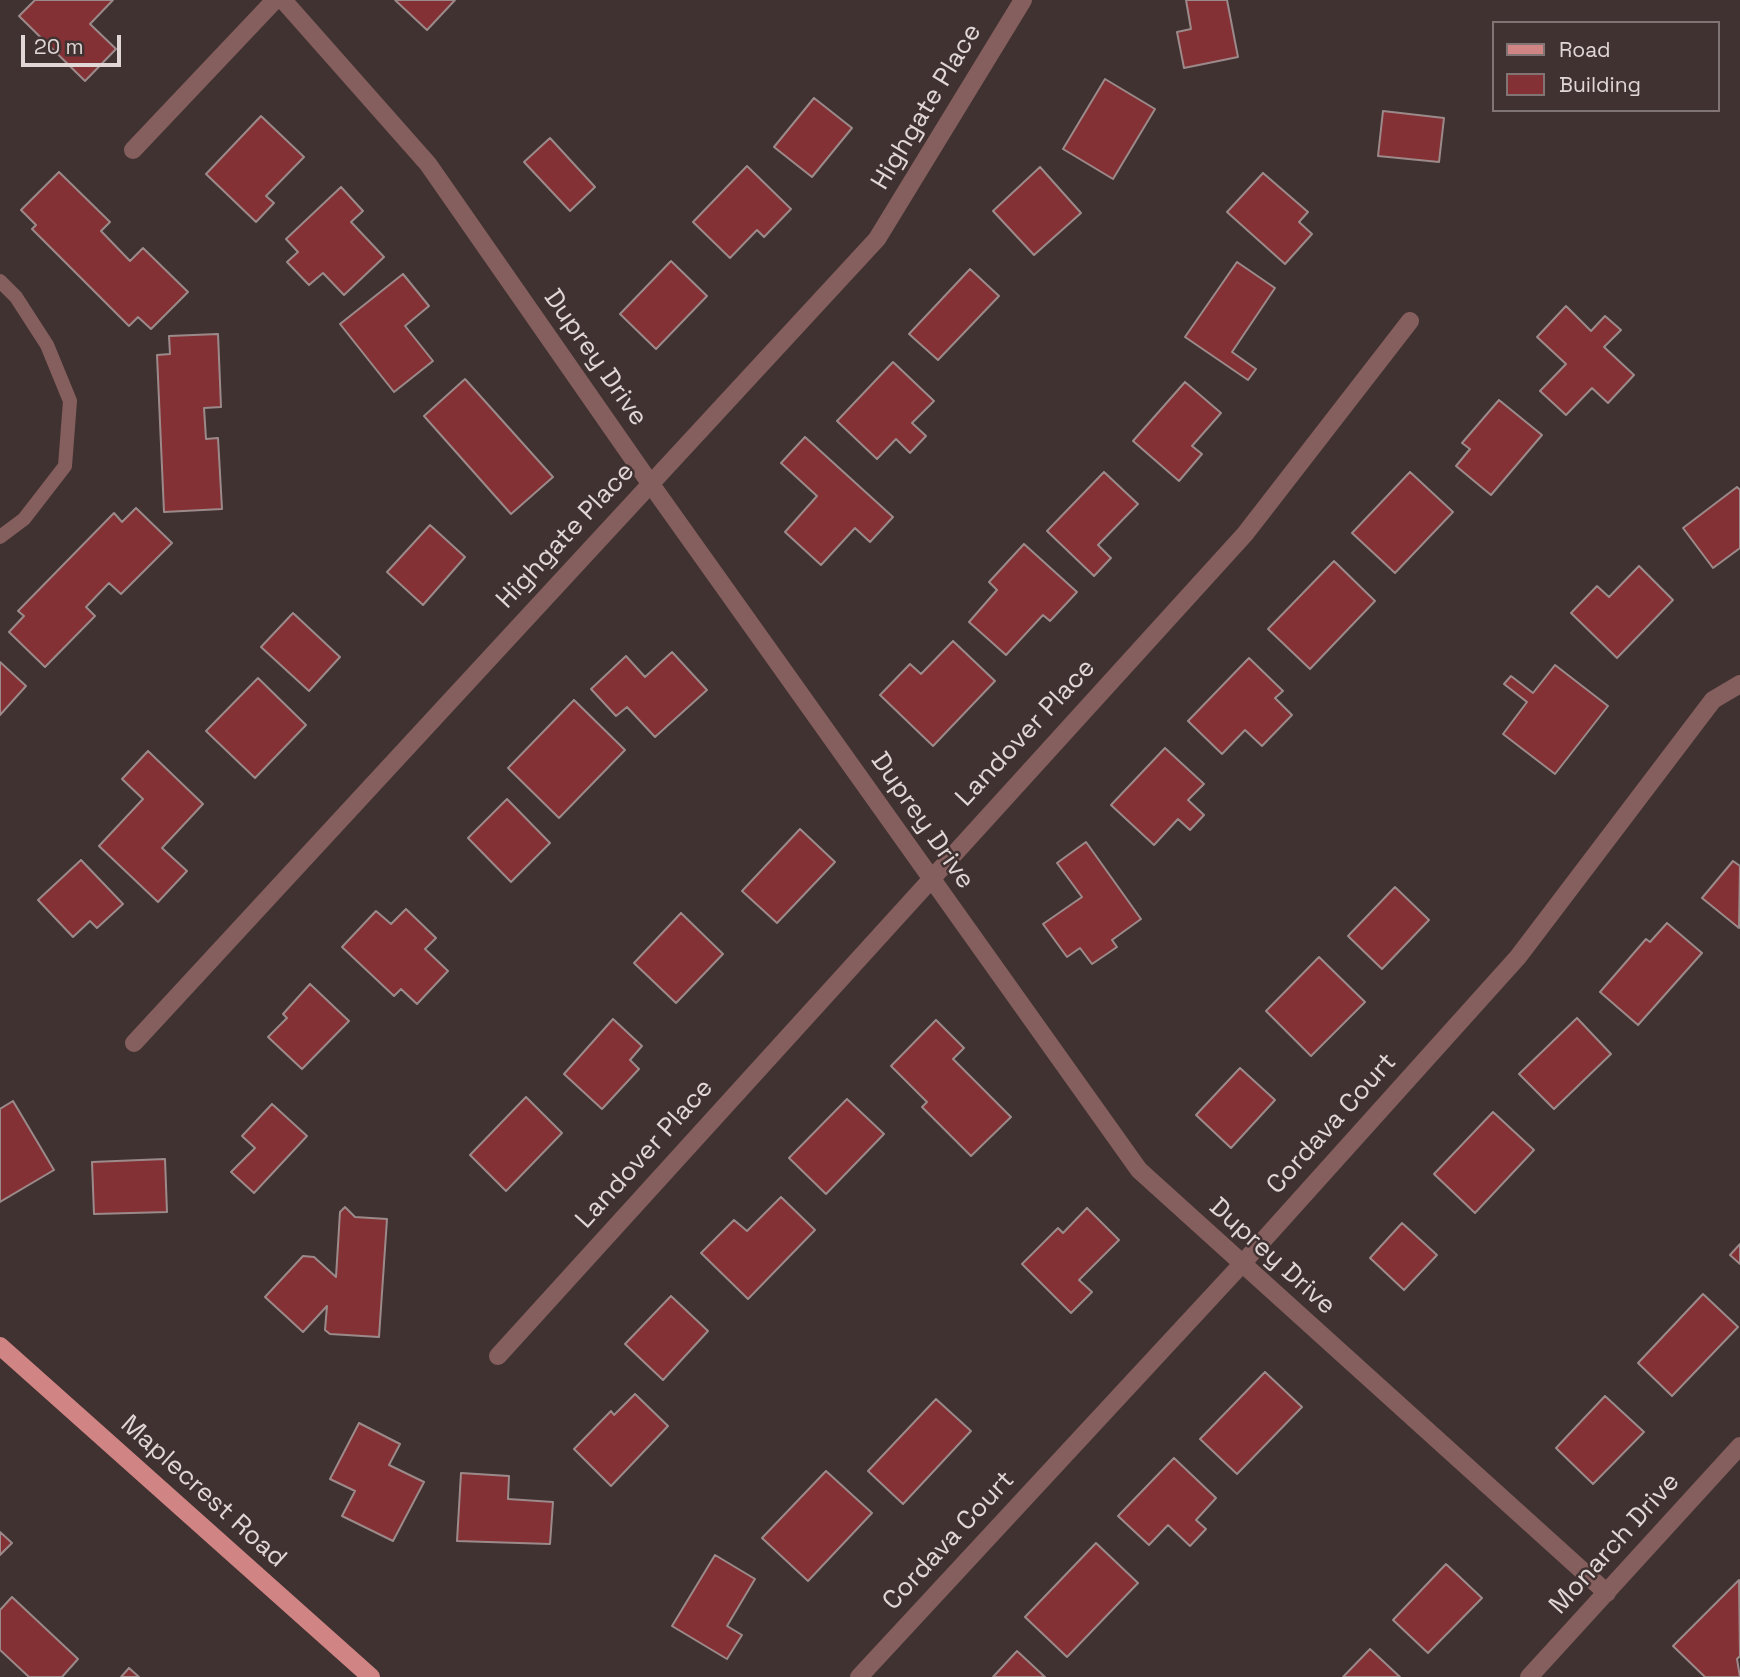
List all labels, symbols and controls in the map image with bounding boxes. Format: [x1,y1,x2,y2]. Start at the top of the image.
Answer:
street label: Highgate Place [865,18,989,196]
scale bar [24,21,124,65]
legend [1492,21,1719,112]
text: 20 m [34,33,84,60]
text: Road [1559,36,1611,63]
text: Building [1559,71,1641,98]
street label: Duprey Drive [536,284,654,432]
street label: Highgate Place [490,457,642,615]
street label: Landover Place [950,653,1102,813]
street label: Duprey Drive [863,747,981,895]
street label: Cordava Court [1261,1047,1403,1201]
street label: Landover Place [570,1073,720,1235]
street label: Duprey Drive [1202,1192,1342,1322]
street label: Maplecrest Road [114,1409,292,1575]
street label: Cordava Court [877,1465,1021,1617]
street label: Monarch Drive [1543,1467,1687,1621]

